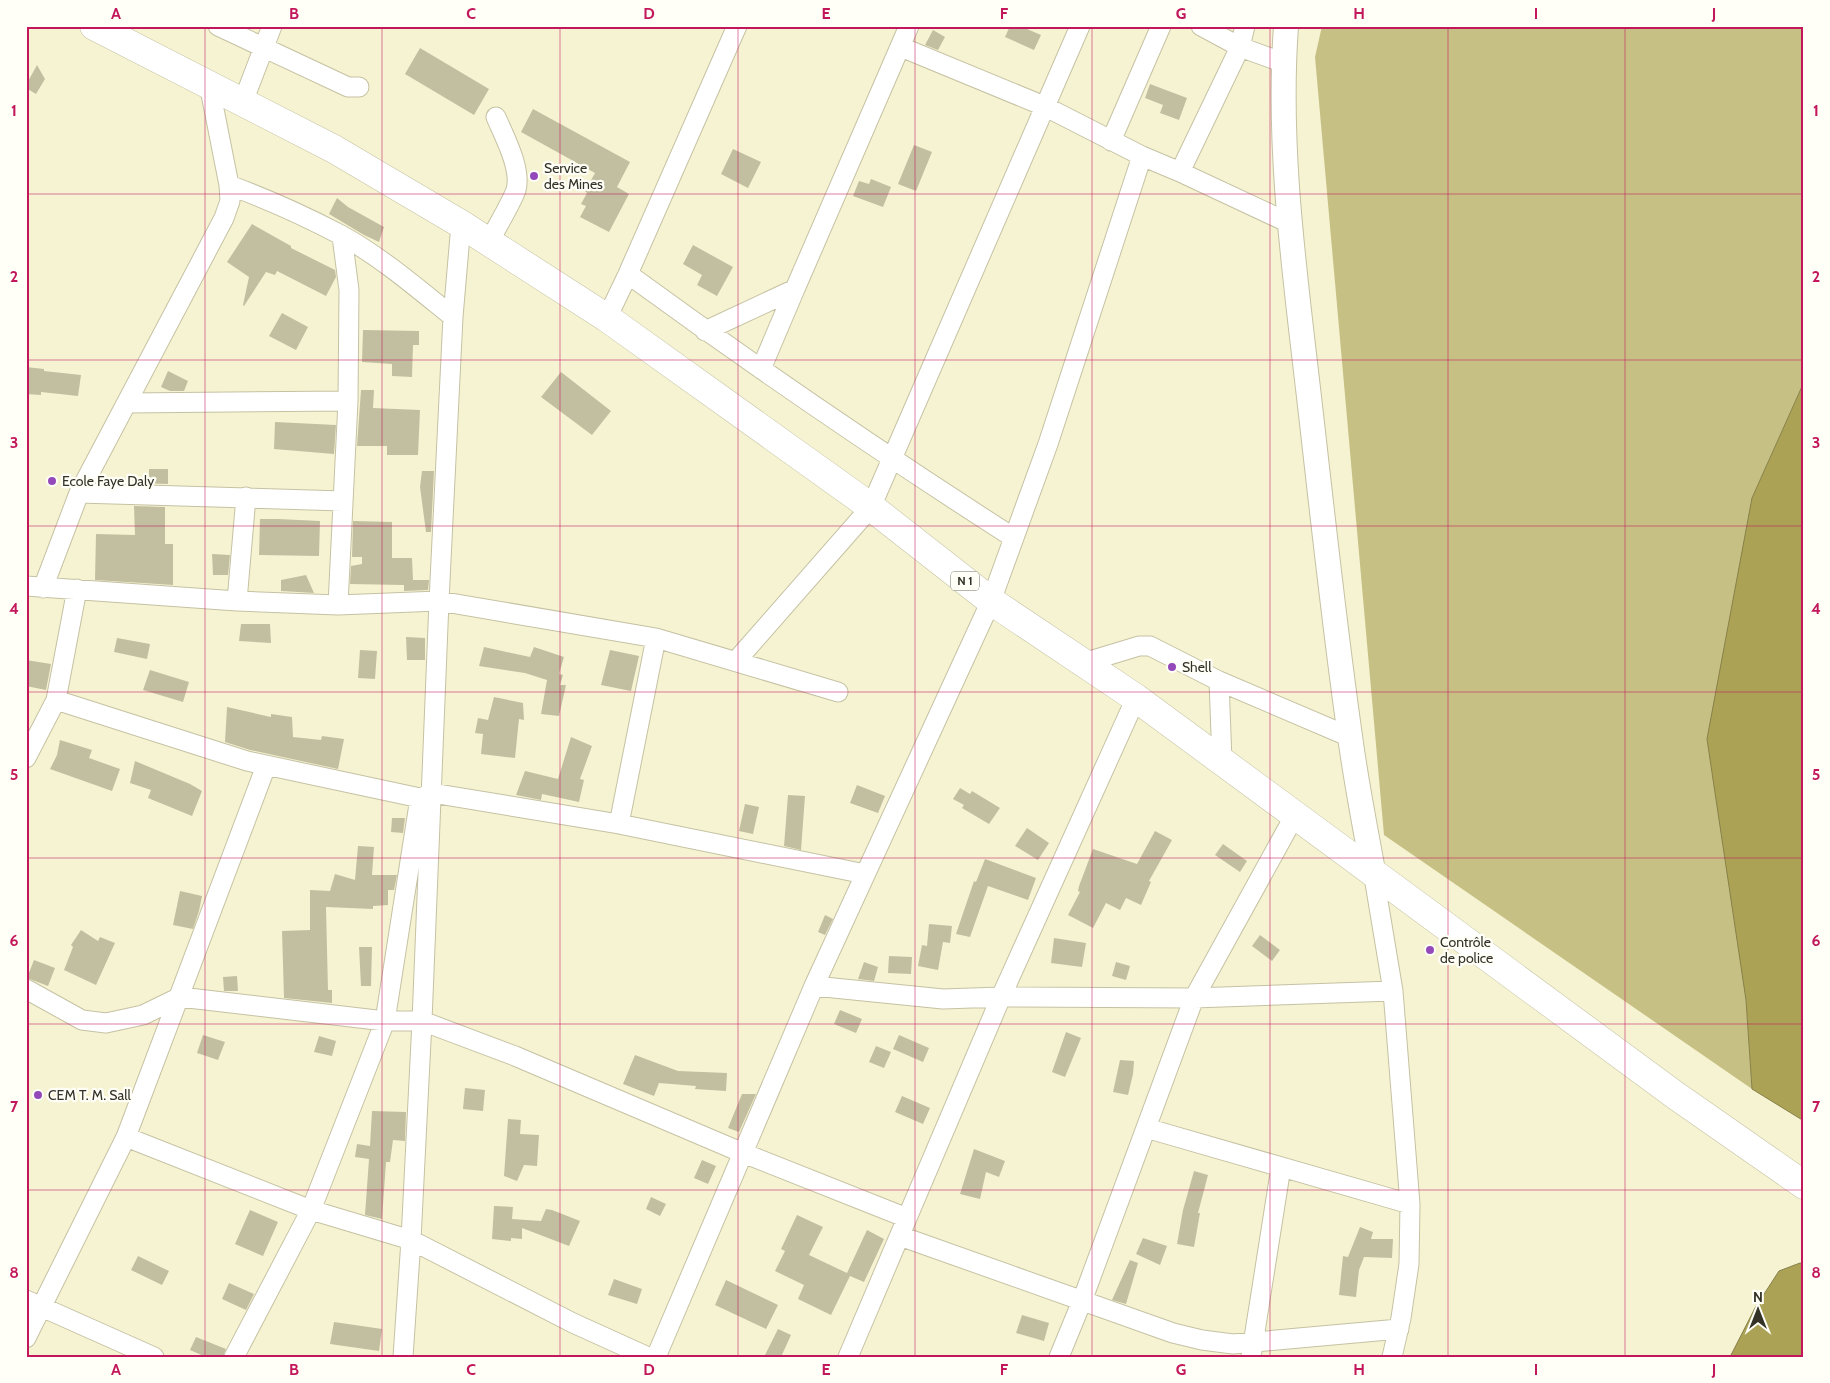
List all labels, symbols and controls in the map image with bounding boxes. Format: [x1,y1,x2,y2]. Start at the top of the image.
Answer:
text: A [111,4,121,23]
text: B [289,4,299,23]
text: C [466,4,476,23]
text: D [643,4,655,23]
text: E [821,4,831,23]
text: F [1000,4,1009,23]
text: G [1176,4,1186,23]
text: H [1353,4,1365,23]
text: I [1534,4,1538,23]
text: J [1711,4,1716,23]
text: 1 [11,101,17,120]
text: 1 [1813,101,1819,120]
place label: Service des Mines [544,159,603,193]
marker: Service des Mines [528,170,540,182]
text: 2 [10,267,18,286]
text: 2 [1812,267,1820,286]
text: 3 [10,433,18,452]
text: 3 [1812,433,1820,452]
place label: Ecole Faye Daly [62,472,154,490]
marker: Ecole Faye Daly [46,475,58,487]
road number: N 1 [951,572,979,590]
text: 4 [9,599,19,618]
text: 4 [1811,599,1821,618]
place label: Shell [1182,658,1212,676]
marker: Shell [1166,661,1178,673]
text: 5 [10,765,18,784]
text: 5 [1812,765,1820,784]
text: 6 [10,931,19,950]
text: 6 [1812,931,1821,950]
place label: Contrôle de police [1440,933,1493,967]
marker: Contrôle de police [1424,944,1436,956]
place label: CEM T. M. Sall [48,1086,131,1104]
marker: CEM T. M. Sall [32,1089,44,1101]
text: 7 [10,1097,19,1116]
text: 7 [1812,1097,1821,1116]
text: 8 [9,1263,19,1282]
text: 8 [1811,1263,1821,1282]
north arrow [1732,1286,1782,1336]
text: N [1753,1288,1763,1306]
text: A [111,1360,121,1379]
text: B [289,1360,299,1379]
text: C [466,1360,476,1379]
text: D [643,1360,655,1379]
text: E [821,1360,831,1379]
text: F [1000,1360,1009,1379]
text: G [1176,1360,1186,1379]
text: H [1353,1360,1365,1379]
text: I [1534,1360,1538,1379]
text: J [1711,1360,1716,1379]

